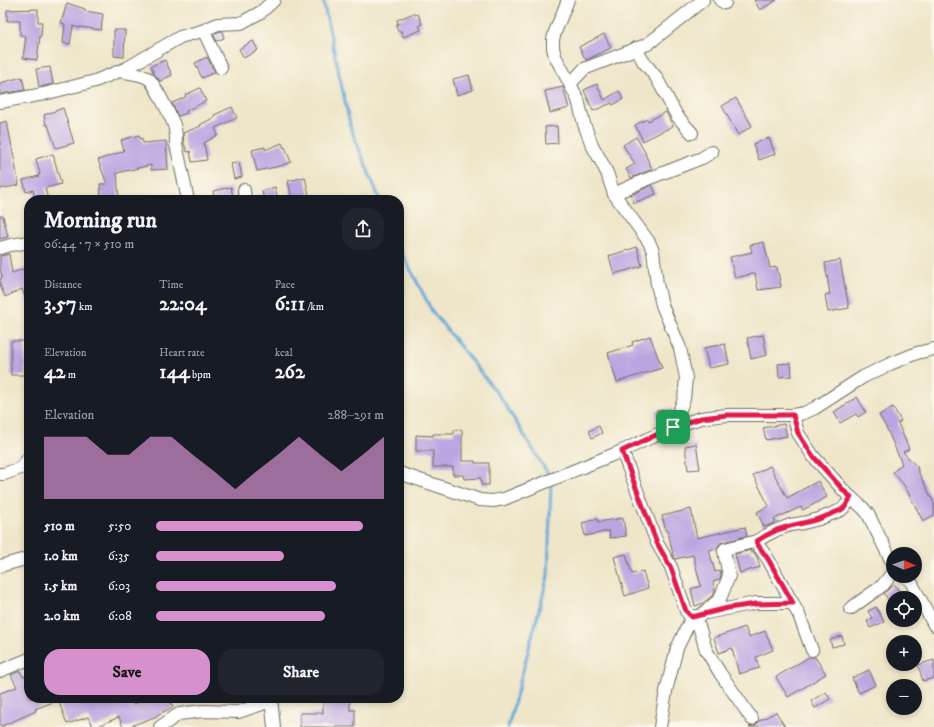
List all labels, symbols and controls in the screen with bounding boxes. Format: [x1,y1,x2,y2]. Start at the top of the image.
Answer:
text: Morning run [44,207,157,234]
button: share [342,208,384,250]
text: 06:44 · 7 × 510 m [44,236,134,252]
text: Distance [44,278,82,292]
text: Time [159,278,183,292]
text: Pace [275,278,295,292]
text: 3.57 [44,292,76,317]
text: 22:04 [159,292,206,317]
text: 6:11 [275,292,305,317]
text: km [76,300,93,314]
text: /km [305,300,324,314]
text: Elevation [44,346,87,360]
text: Heart rate [159,346,204,360]
text: kcal [275,346,293,360]
text: 42 [44,360,65,385]
text: 144 [159,360,190,385]
text: 262 [275,360,305,385]
text: m [65,368,76,382]
text: bpm [190,368,211,382]
text: Elevation [44,407,94,423]
text: 288–291 m [328,407,384,423]
pin [656,410,690,444]
icon: arrive [662,416,684,438]
text: 510 m [44,518,75,534]
text: 5:50 [108,518,131,534]
north arrow [886,547,922,583]
map controls [886,547,922,715]
text: 1.0 km [44,548,78,564]
text: 6:35 [108,548,129,564]
text: 1.5 km [44,578,77,594]
text: 6:03 [108,578,130,594]
button: locate [886,591,922,627]
text: 2.0 km [44,608,80,624]
text: 6:08 [108,608,132,624]
button: + [886,635,922,671]
button: Save [44,649,210,695]
button: Share [218,649,384,695]
button: − [886,679,922,715]

